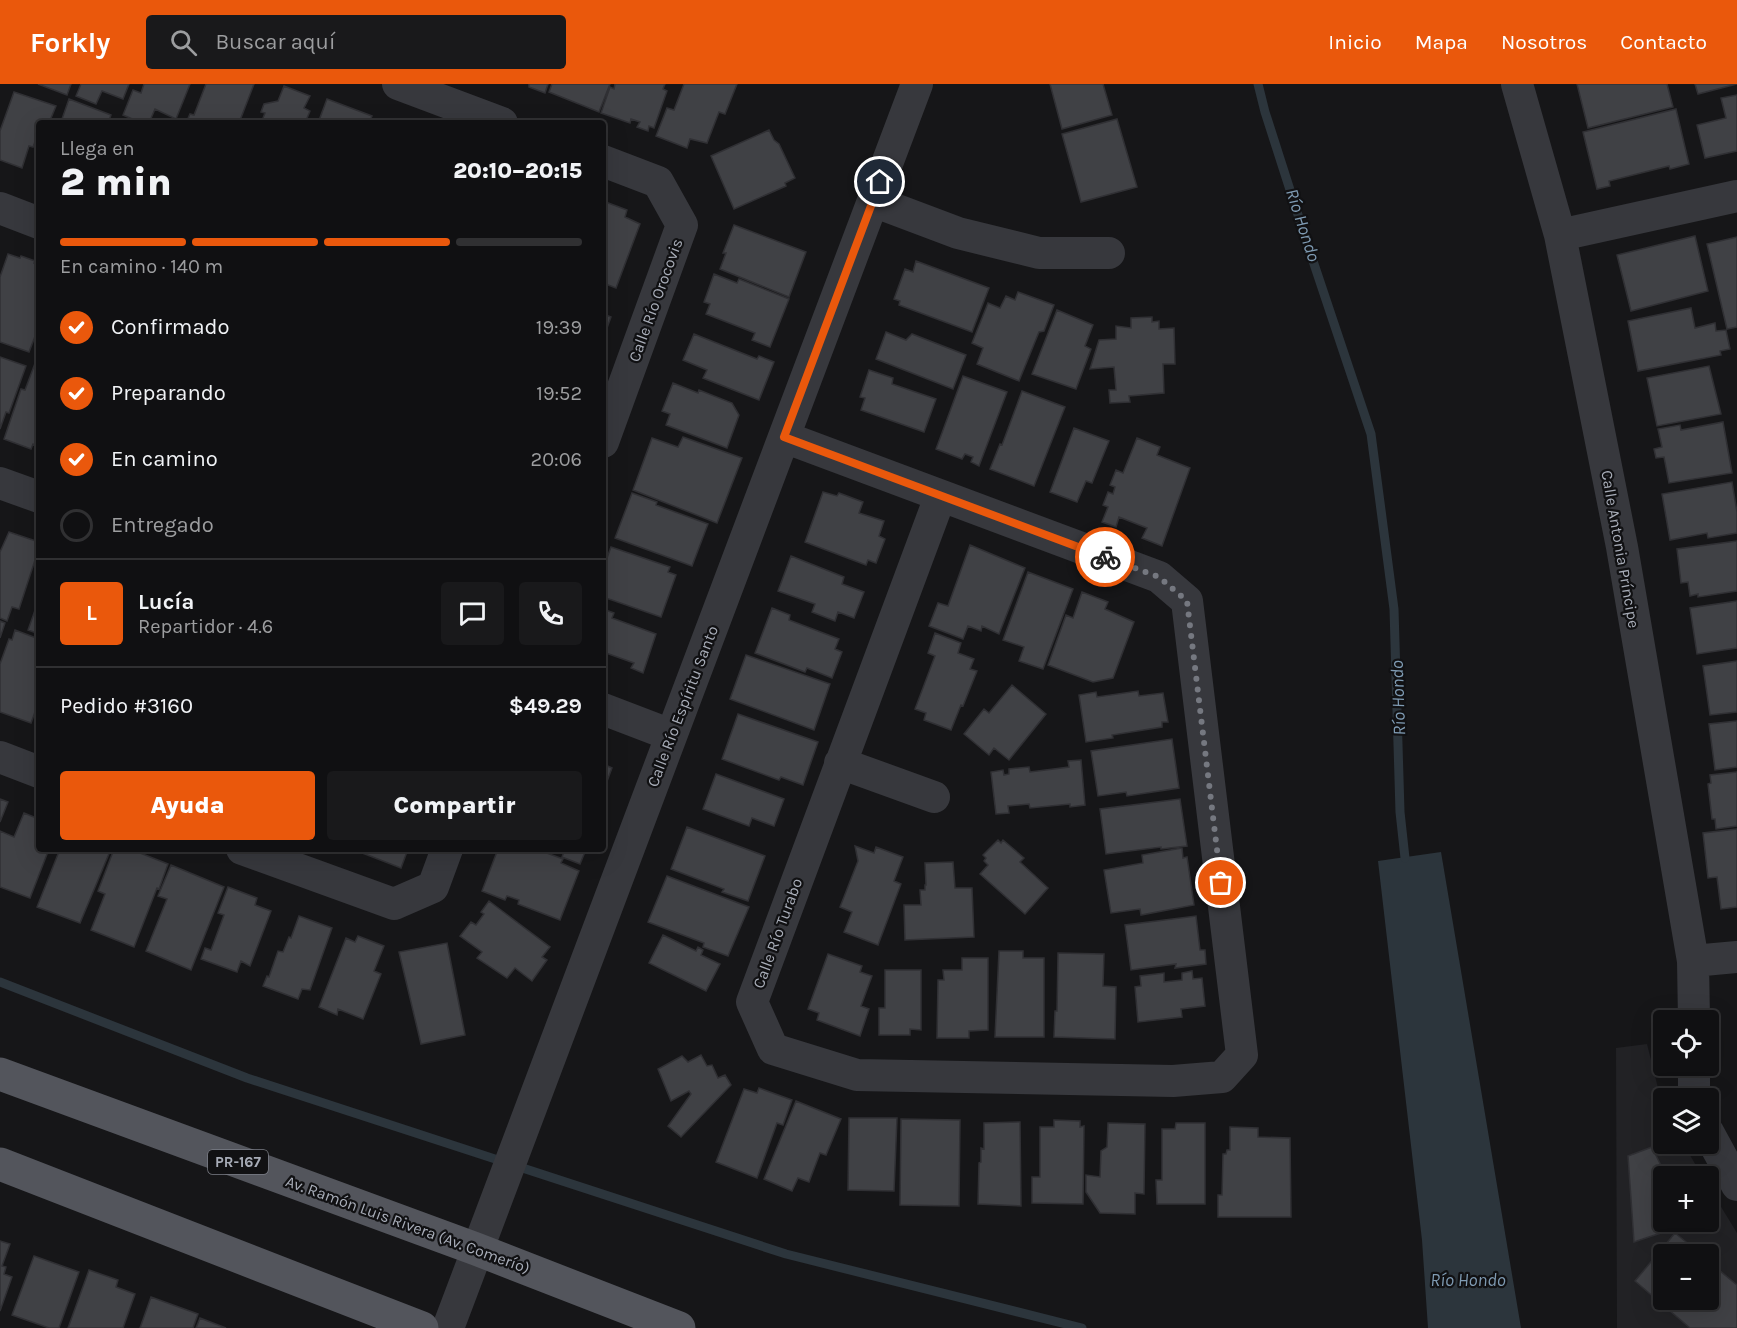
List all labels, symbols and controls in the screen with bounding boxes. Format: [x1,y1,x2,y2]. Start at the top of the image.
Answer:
search box [146,15,566,69]
text: Forkly [30,26,110,59]
icon: search [167,26,200,59]
text: Buscar aquí [215,29,335,55]
text: Inicio [1328,30,1382,54]
text: Mapa [1415,30,1468,54]
text: Nosotros [1501,30,1587,54]
text: Contacto [1620,30,1707,54]
text: Llega en [60,137,135,160]
pin [854,156,905,207]
text: 20:10–20:15 [453,158,582,184]
text: 2 min [60,159,172,205]
icon: home [863,165,896,198]
water label: Río Hondo [1281,186,1325,264]
street label: Calle Río Orocovis [624,236,687,364]
text: En camino · 140 m [60,255,223,278]
icon: check [60,311,93,344]
text: Confirmado [111,314,230,340]
text: 19:39 [536,316,582,339]
icon: check [60,377,93,410]
text: Preparando [111,380,226,406]
text: 19:52 [536,382,582,405]
icon: check [60,443,93,476]
text: En camino [111,446,218,472]
text: 20:06 [531,448,582,471]
street label: Calle Antonia Príncipe [1597,469,1644,629]
text: Entregado [111,512,214,538]
courier [1075,527,1135,587]
icon: bike [1089,541,1122,574]
button: chat [441,582,504,645]
button: phone [519,582,582,645]
text: Lucía [138,589,194,615]
text: L [86,600,97,626]
text: Repartidor · 4.6 [138,615,273,638]
street label: Calle Río Espíritu Santo [643,623,722,789]
water label: Río Hondo [1386,660,1410,736]
text: Pedido #3160 [60,693,193,719]
text: $49.29 [509,693,582,719]
button: Ayuda [60,771,315,840]
button: Compartir [327,771,582,840]
pin [1195,857,1246,908]
icon: bag [1204,866,1237,899]
street label: Calle Río Turabo [749,875,806,991]
map controls [1653,1010,1719,1310]
button: locate [1653,1010,1719,1076]
button: layers [1653,1088,1719,1154]
road number: PR-167 [208,1150,268,1174]
button: + [1653,1166,1719,1232]
street label: Av. Ramón Luis Rivera (Av. Comerío) [283,1171,533,1278]
button: − [1653,1244,1719,1310]
water label: Río Hondo [1430,1269,1506,1291]

